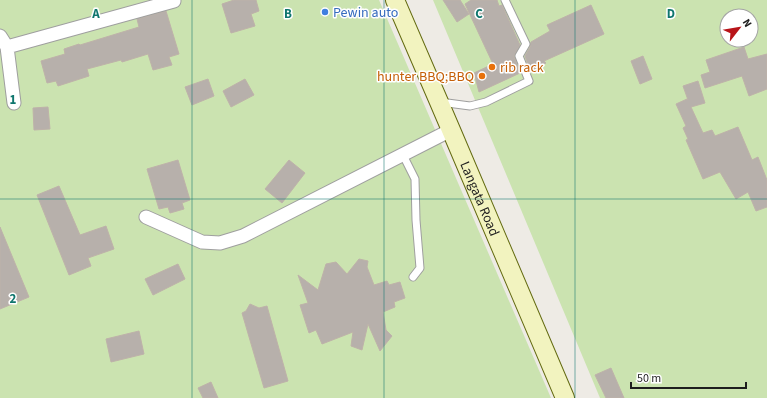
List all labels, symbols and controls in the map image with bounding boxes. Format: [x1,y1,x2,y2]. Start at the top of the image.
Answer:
place label: Pewin auto [333,3,398,23]
text: A [91,5,100,23]
text: B [284,5,292,23]
text: C [475,5,483,23]
text: D [667,5,675,23]
marker: Pewin auto [320,7,330,17]
north arrow [719,8,759,48]
text: N [739,16,755,30]
place label: rib rack [500,58,544,78]
marker: rib rack [487,62,497,72]
place label: hunter BBQ;BBQ [377,67,474,87]
marker: hunter BBQ;BBQ [477,71,487,81]
text: 1 [10,91,17,109]
street label: Langata Road [454,158,504,239]
text: 2 [10,290,17,308]
scale bar [631,364,746,390]
text: 50 m [637,370,661,387]

